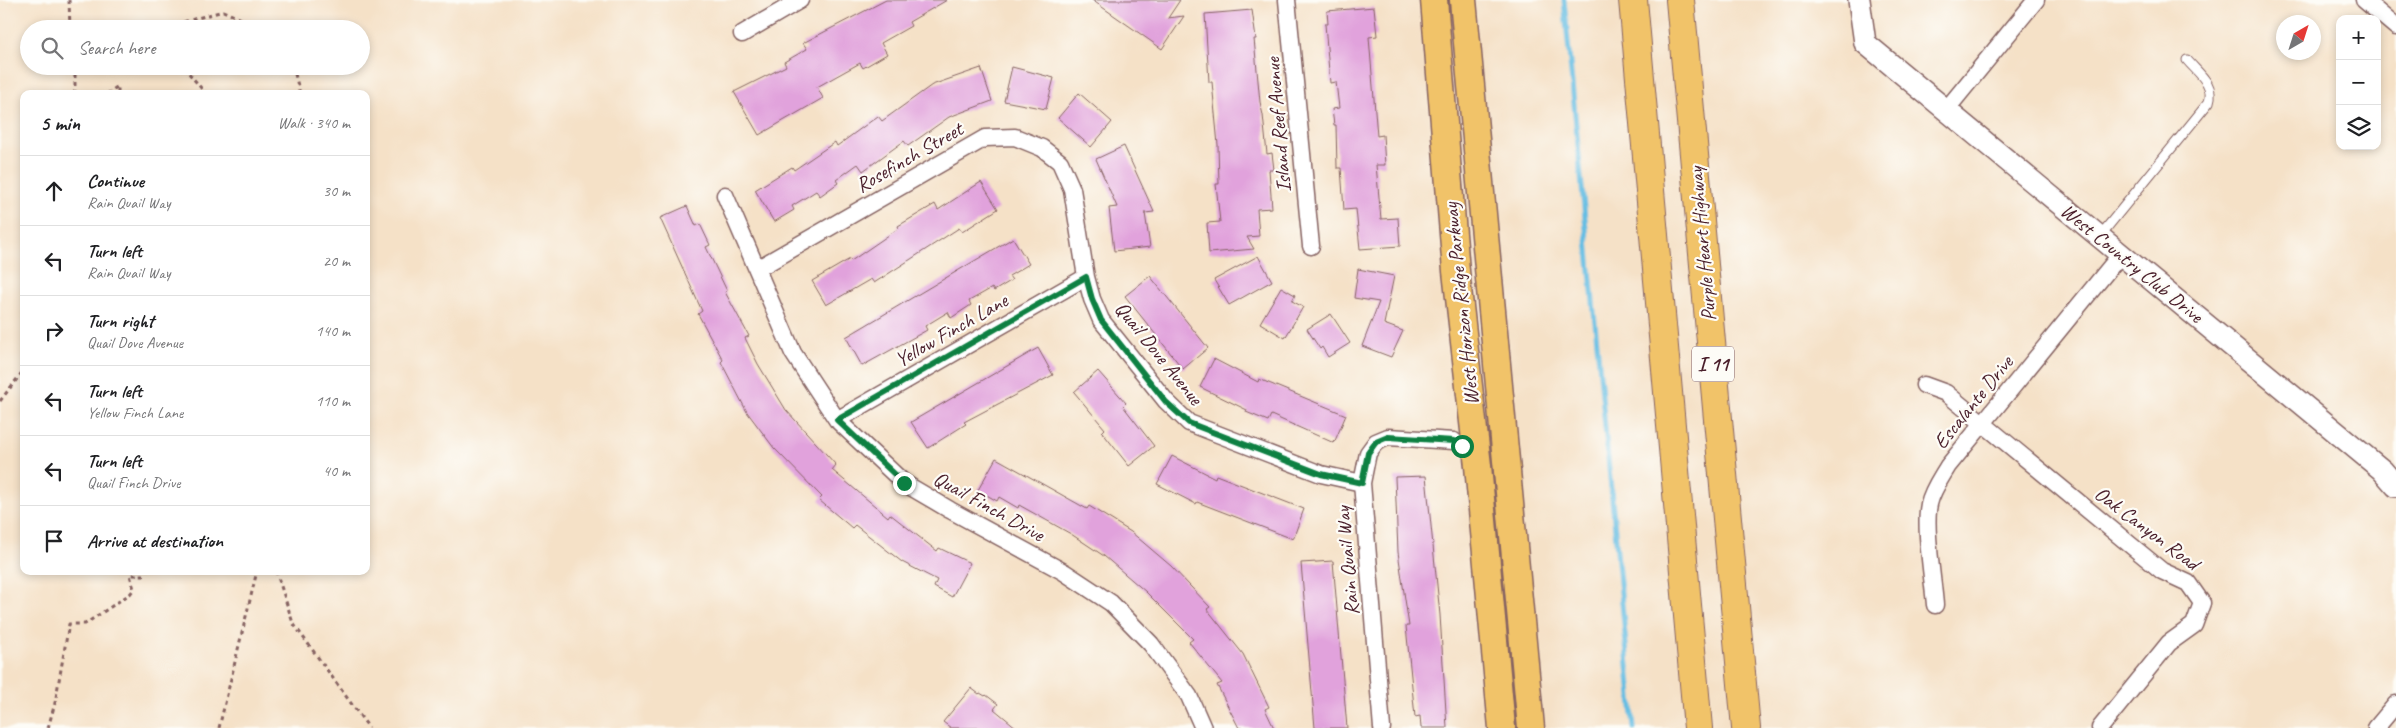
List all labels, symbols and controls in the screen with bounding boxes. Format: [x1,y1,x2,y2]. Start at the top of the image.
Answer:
north arrow [2276,15,2321,60]
map controls [2336,15,2381,150]
button: + [2336,15,2381,60]
search box [20,20,370,75]
icon: search [38,34,66,62]
text: Search here [78,36,155,60]
street label: Island Reef Avenue [1259,55,1297,193]
button: − [2336,60,2381,105]
button: layers [2336,105,2381,150]
text: 5 min [40,110,80,136]
text: Walk · 340 m [278,113,350,133]
street label: Rosefinch Street [851,115,969,198]
street label: Purple Heart Highway [1682,164,1722,322]
text: Continue [87,169,144,193]
icon: ahead [40,177,68,205]
text: 30 m [323,181,350,201]
text: Rain Quail Way [87,193,170,213]
street label: West Country Club Drive [2056,198,2209,329]
street label: West Horizon Ridge Parkway [1437,200,1485,406]
text: Turn left [87,239,142,263]
icon: left [40,247,68,275]
text: 20 m [323,251,350,271]
text: Rain Quail Way [87,263,170,283]
street label: Yellow Finch Lane [890,287,1013,373]
street label: Quail Dove Avenue [1109,296,1209,411]
text: Turn right [87,309,154,333]
icon: right [40,317,68,345]
text: 140 m [316,321,350,341]
text: Quail Dove Avenue [87,333,183,353]
road number: I 11 [1692,346,1734,382]
street label: Escalante Drive [1927,349,2019,454]
text: Turn left [87,379,142,403]
icon: left [40,387,68,415]
text: 110 m [316,391,350,411]
text: Yellow Finch Lane [87,403,183,423]
route start [1451,435,1474,458]
text: Turn left [87,449,142,473]
icon: left [40,457,68,485]
text: 40 m [323,461,350,481]
street label: Quail Finch Drive [929,465,1050,548]
route end [893,472,916,495]
text: Quail Finch Drive [87,473,180,493]
street label: Oak Canyon Road [2090,480,2207,578]
street label: Rain Quail Way [1329,504,1365,617]
icon: arrive [40,527,68,555]
text: Arrive at destination [87,529,223,553]

